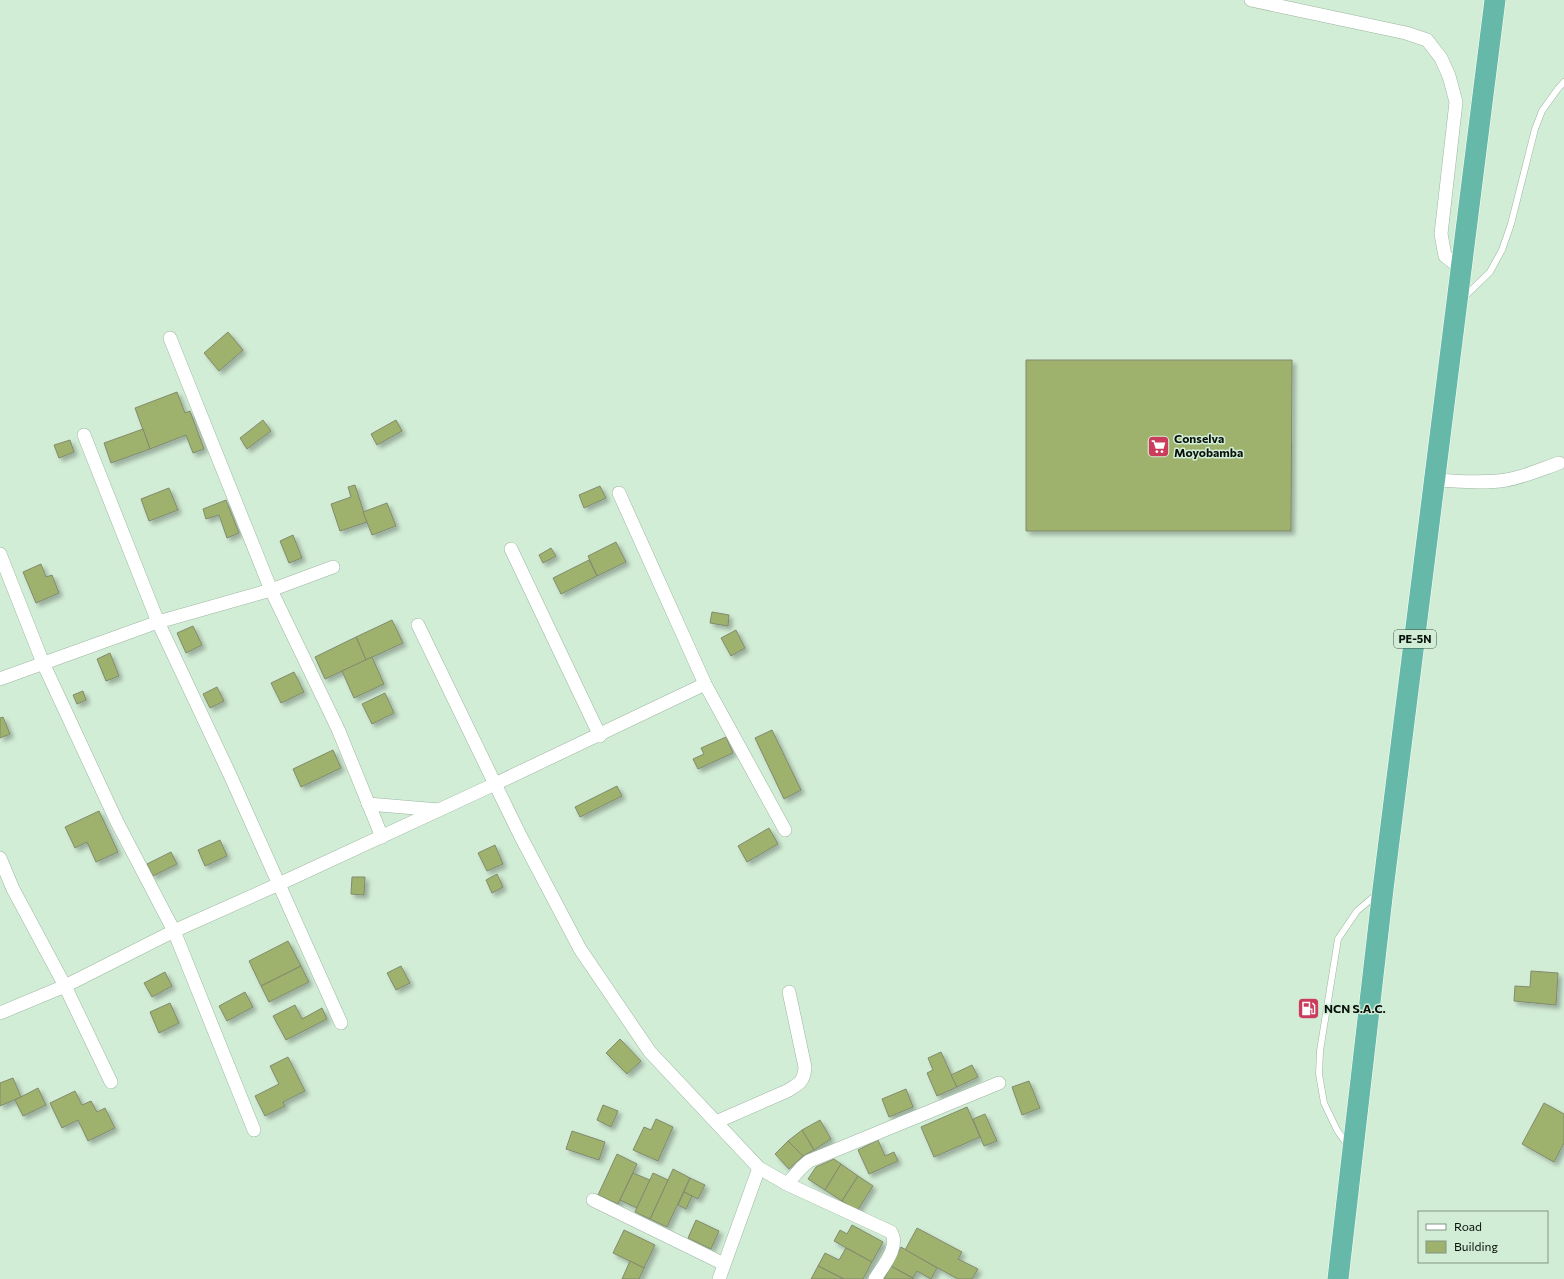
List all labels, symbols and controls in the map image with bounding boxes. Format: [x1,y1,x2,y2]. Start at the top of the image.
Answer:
place label: Conselva Moyobamba [1174,431,1243,459]
supermarket icon: Conselva Moyobamba [1146,433,1172,459]
road number: PE-5N [1394,630,1436,648]
fuel station icon: NCN S.A.C. [1296,996,1322,1022]
place label: NCN S.A.C. [1324,1001,1386,1015]
legend [1418,1211,1548,1263]
text: Road [1454,1219,1482,1233]
text: Building [1454,1239,1498,1253]

